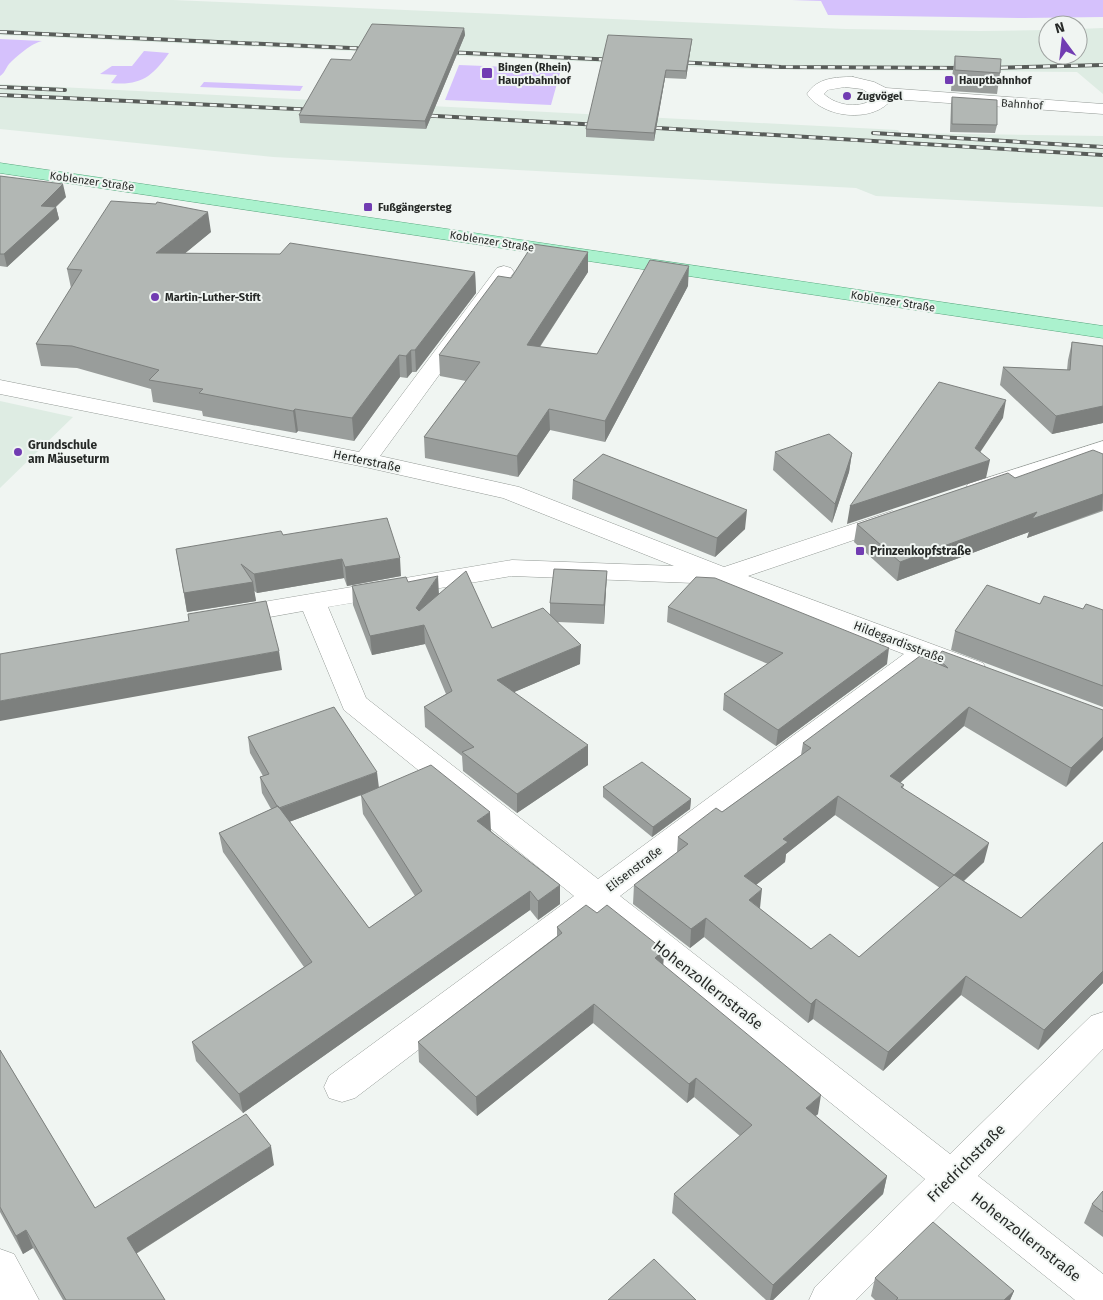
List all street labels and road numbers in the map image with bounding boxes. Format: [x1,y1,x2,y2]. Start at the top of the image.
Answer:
street label: Bahnhof [1001,97,1045,113]
street label: Koblenzer Straße [49,169,135,194]
street label: Koblenzer Straße [449,228,535,255]
street label: Koblenzer Straße [850,288,936,315]
street label: Herterstraße [332,447,402,475]
street label: Hildegardisstraße [852,618,946,666]
street label: Elisenstraße [603,843,665,895]
street label: Hohenzollernstraße [650,937,766,1033]
street label: Friedrichstraße [923,1120,1009,1206]
street label: Hohenzollernstraße [968,1189,1084,1285]

